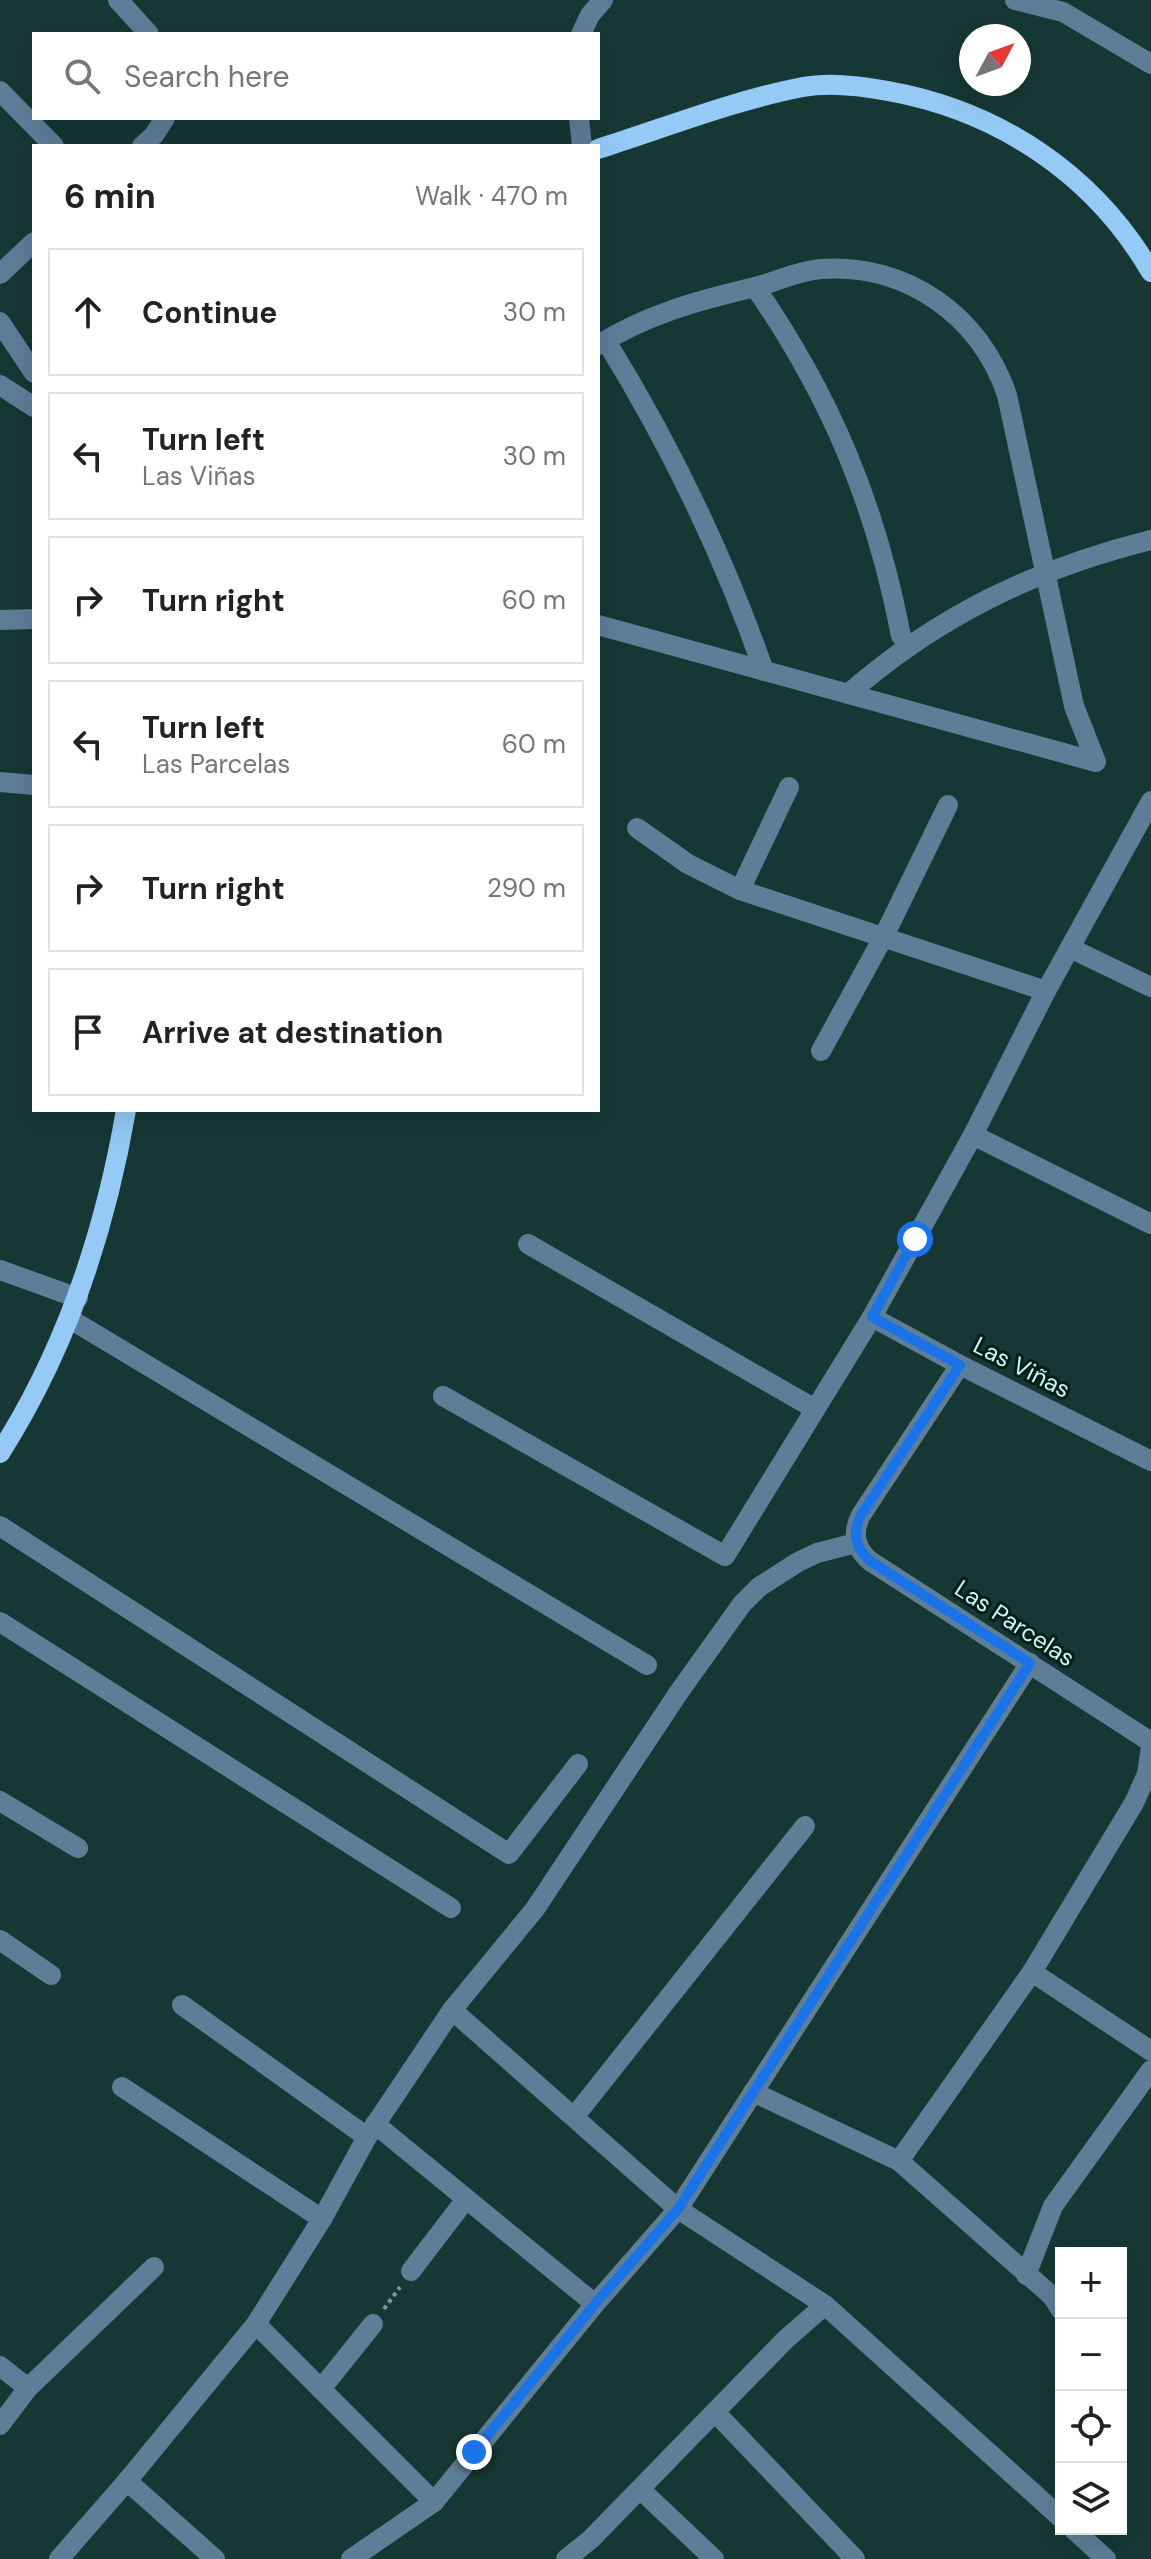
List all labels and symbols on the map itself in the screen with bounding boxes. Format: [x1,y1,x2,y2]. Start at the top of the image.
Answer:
north arrow [959,24,1031,96]
route start [897,1221,933,1257]
street label: Las Viñas [968,1329,1076,1405]
street label: Las Parcelas [949,1573,1081,1673]
route end [456,2434,492,2470]

